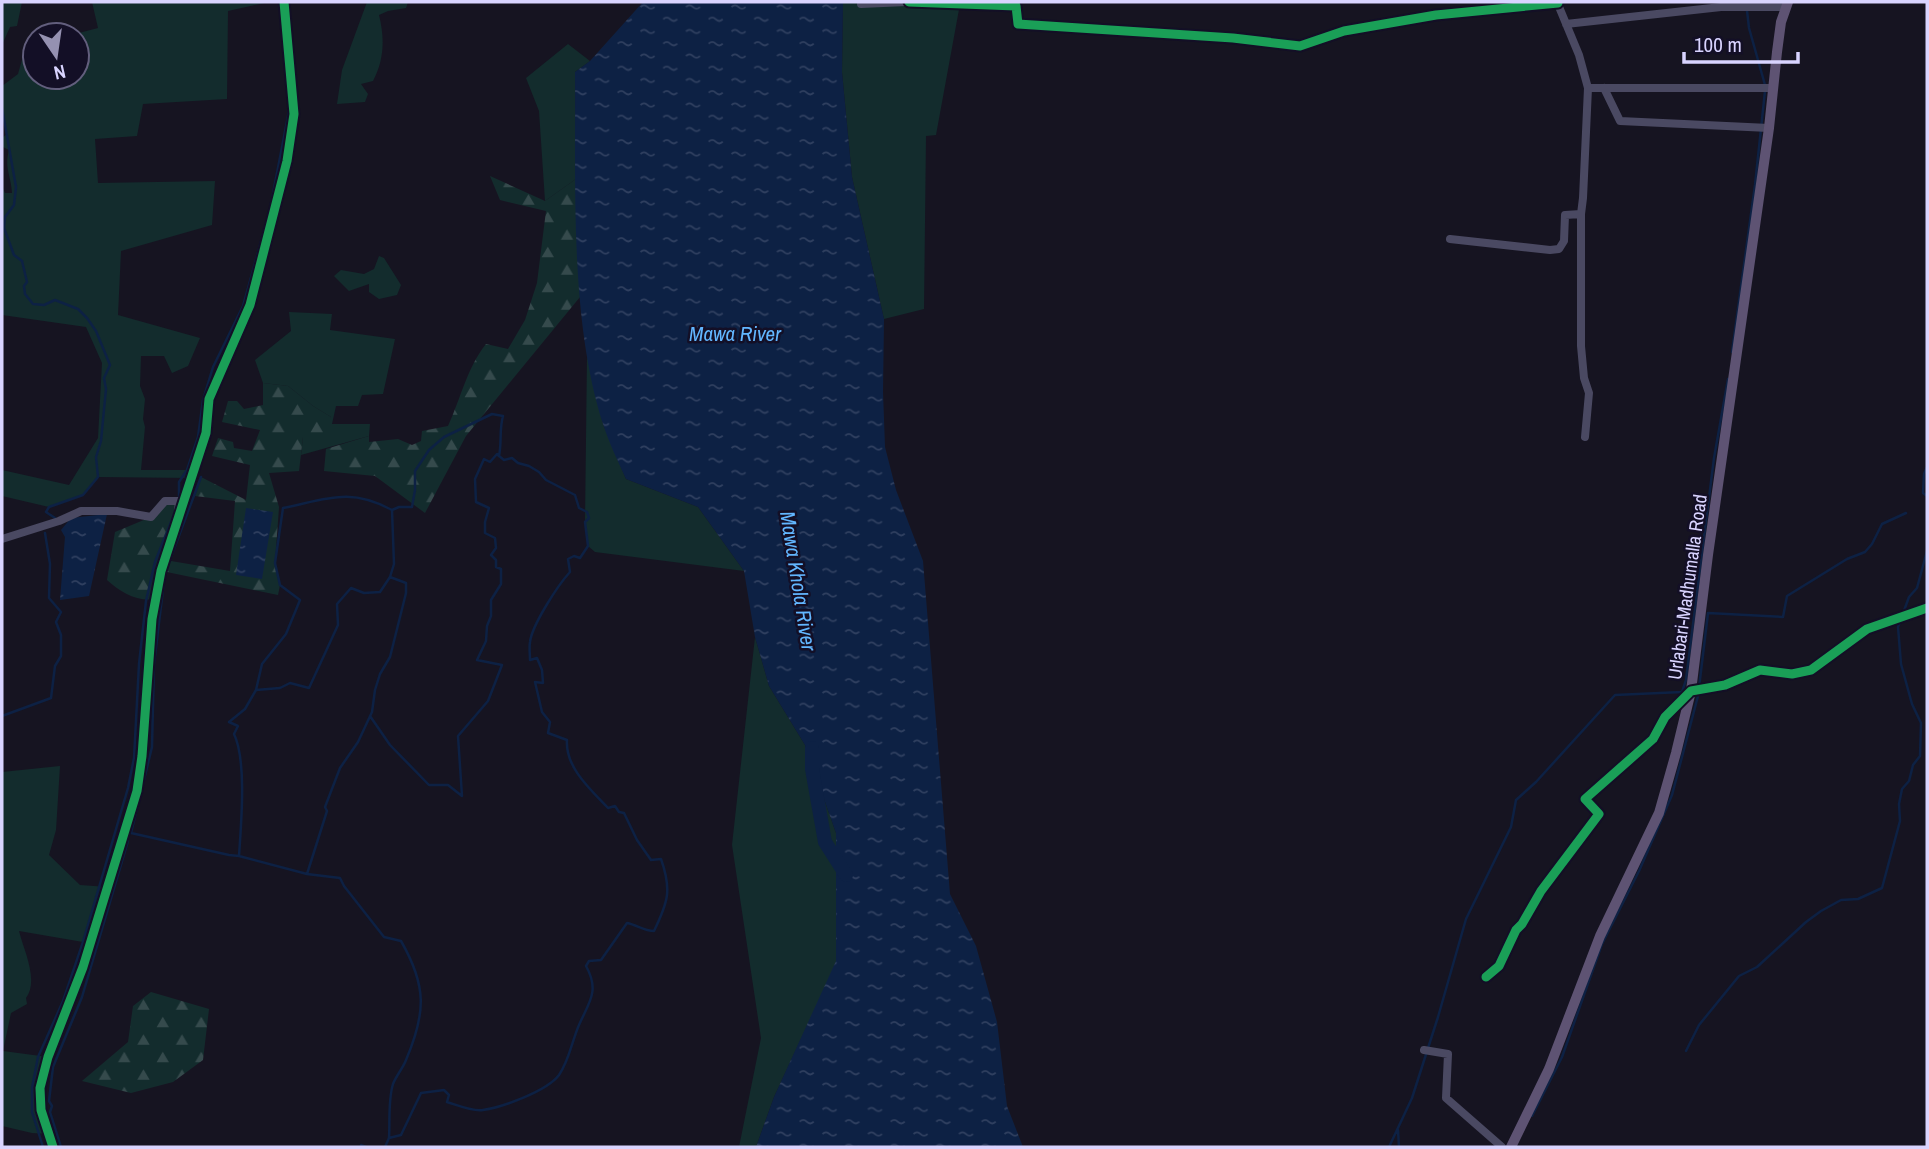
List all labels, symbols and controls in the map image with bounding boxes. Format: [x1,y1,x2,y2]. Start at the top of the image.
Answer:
north arrow [21,21,91,91]
scale bar [1684,21,1798,65]
text: 100 m [1694,30,1742,59]
text: N [51,59,68,86]
water label: Mawa River [689,319,782,348]
street label: Urlabari-Madhumalla Road [1661,493,1713,681]
water label: Mawa Khola River [773,509,824,654]

